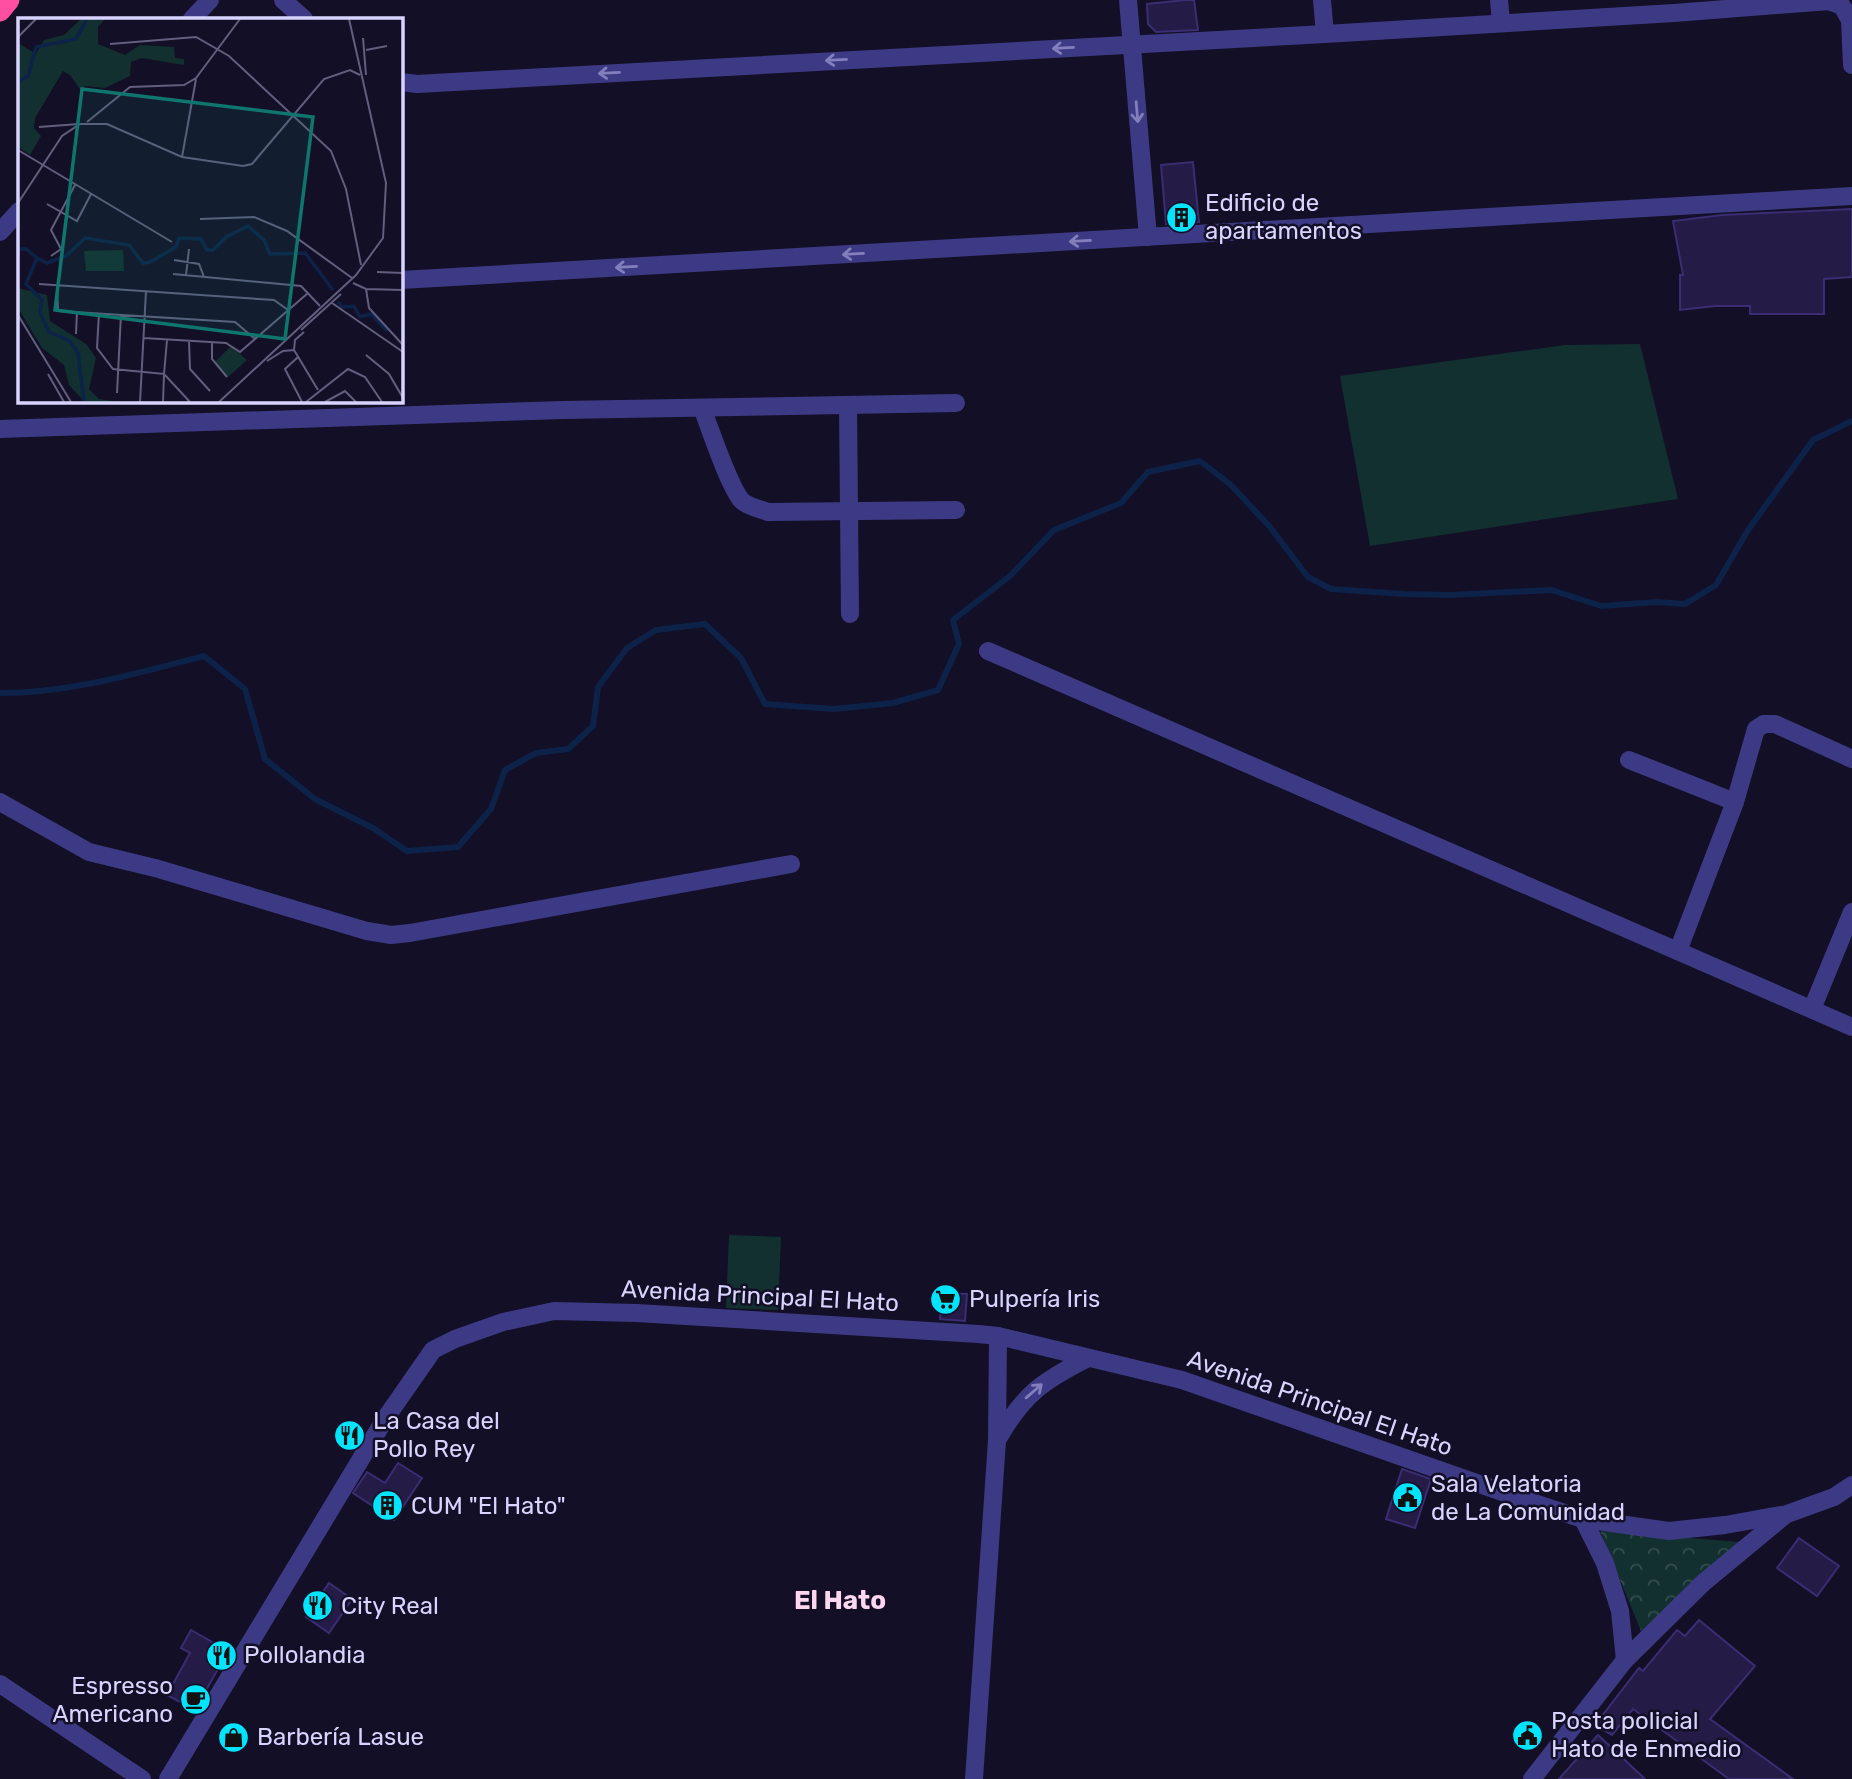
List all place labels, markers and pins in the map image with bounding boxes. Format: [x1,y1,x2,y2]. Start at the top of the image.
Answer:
place label: Edificio de apartamentos [1205,189,1362,245]
building icon: Edificio de apartamentos [1165,200,1199,234]
supermarket icon: Pulpería Iris [929,1282,963,1316]
place label: Pulpería Iris [969,1285,1100,1313]
place label: La Casa del Pollo Rey [373,1407,500,1463]
restaurant icon: La Casa del Pollo Rey [333,1418,367,1452]
place label: Sala Velatoria de La Comunidad [1431,1470,1625,1526]
public building icon: Sala Velatoria de La Comunidad [1391,1481,1425,1515]
building icon: CUM "El Hato" [371,1489,405,1523]
place label: CUM "El Hato" [411,1492,566,1520]
restaurant icon: City Real [301,1589,335,1623]
place label: City Real [341,1592,439,1620]
restaurant icon: Pollolandia [204,1638,238,1672]
place label: Pollolandia [244,1641,365,1669]
place label: Espresso Americano [52,1672,173,1728]
cafe icon: Espresso Americano [179,1683,213,1717]
place label: Posta policial Hato de Enmedio [1551,1707,1742,1763]
public building icon: Posta policial Hato de Enmedio [1511,1718,1545,1752]
shop icon: Barbería Lasue [217,1720,251,1754]
place label: Barbería Lasue [257,1723,424,1751]

